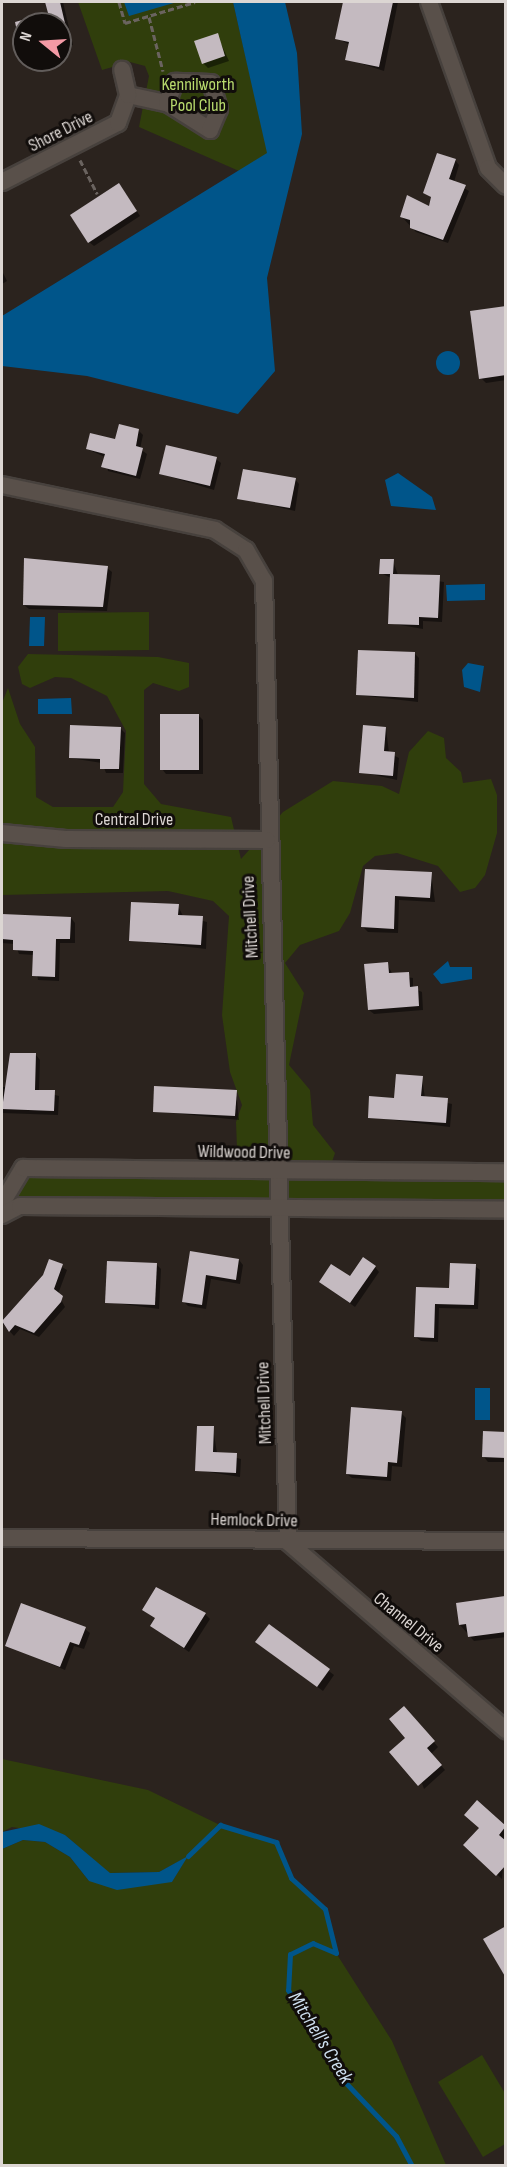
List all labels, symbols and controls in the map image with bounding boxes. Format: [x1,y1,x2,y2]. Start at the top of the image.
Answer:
north arrow [12,12,72,72]
text: N [16,30,37,44]
park label: Kennilworth Pool Club [161,75,235,118]
street label: Shore Drive [25,107,97,157]
street label: Central Drive [95,809,173,831]
street label: Mitchell Drive [238,875,264,959]
street label: Wildwood Drive [197,1141,291,1165]
street label: Mitchell Drive [253,1361,277,1445]
street label: Hemlock Drive [210,1509,298,1533]
street label: Channel Drive [369,1588,447,1658]
water label: Mitchell's Creek [282,1988,358,2088]

